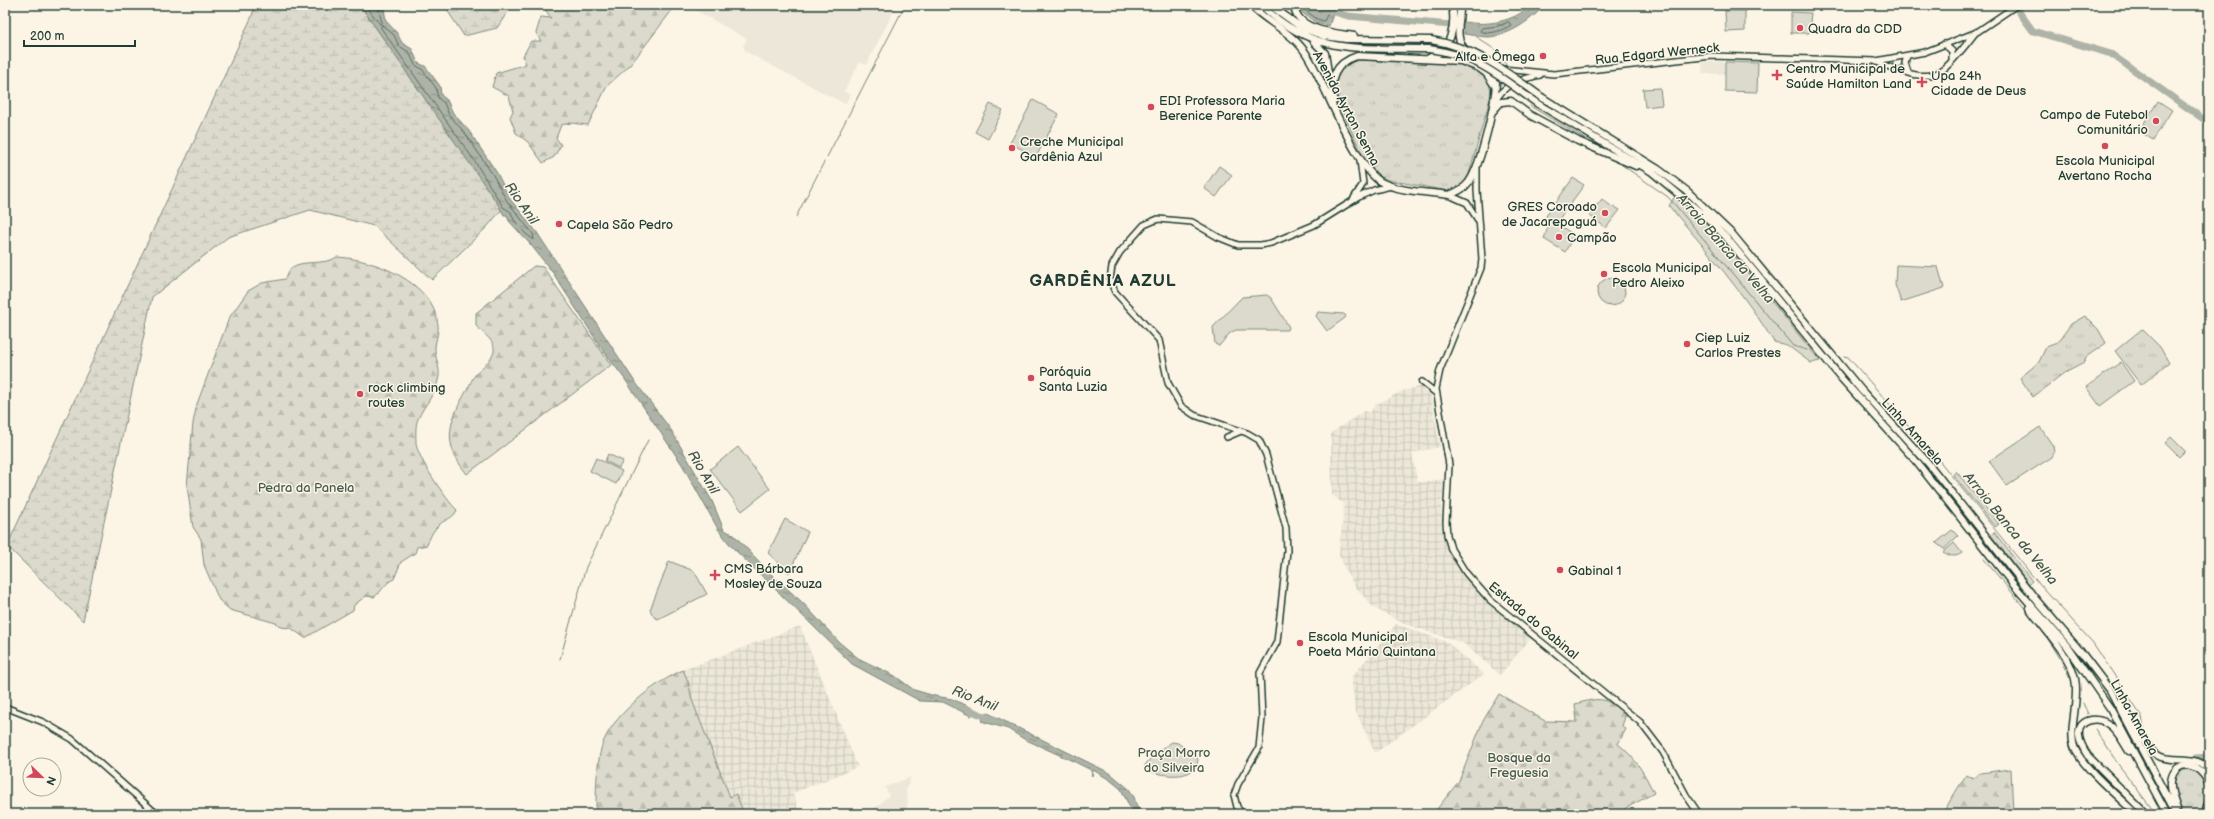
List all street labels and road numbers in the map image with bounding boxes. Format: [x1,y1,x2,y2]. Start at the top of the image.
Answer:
street label: Rua Edgard Werneck [1594,39,1721,68]
street label: Avenida Ayrton Senna [1309,48,1383,169]
street label: Linha Amarela [1878,395,1946,468]
street label: Estrada do Gabinal [1485,578,1582,663]
street label: Linha Amarela [2107,677,2162,758]

